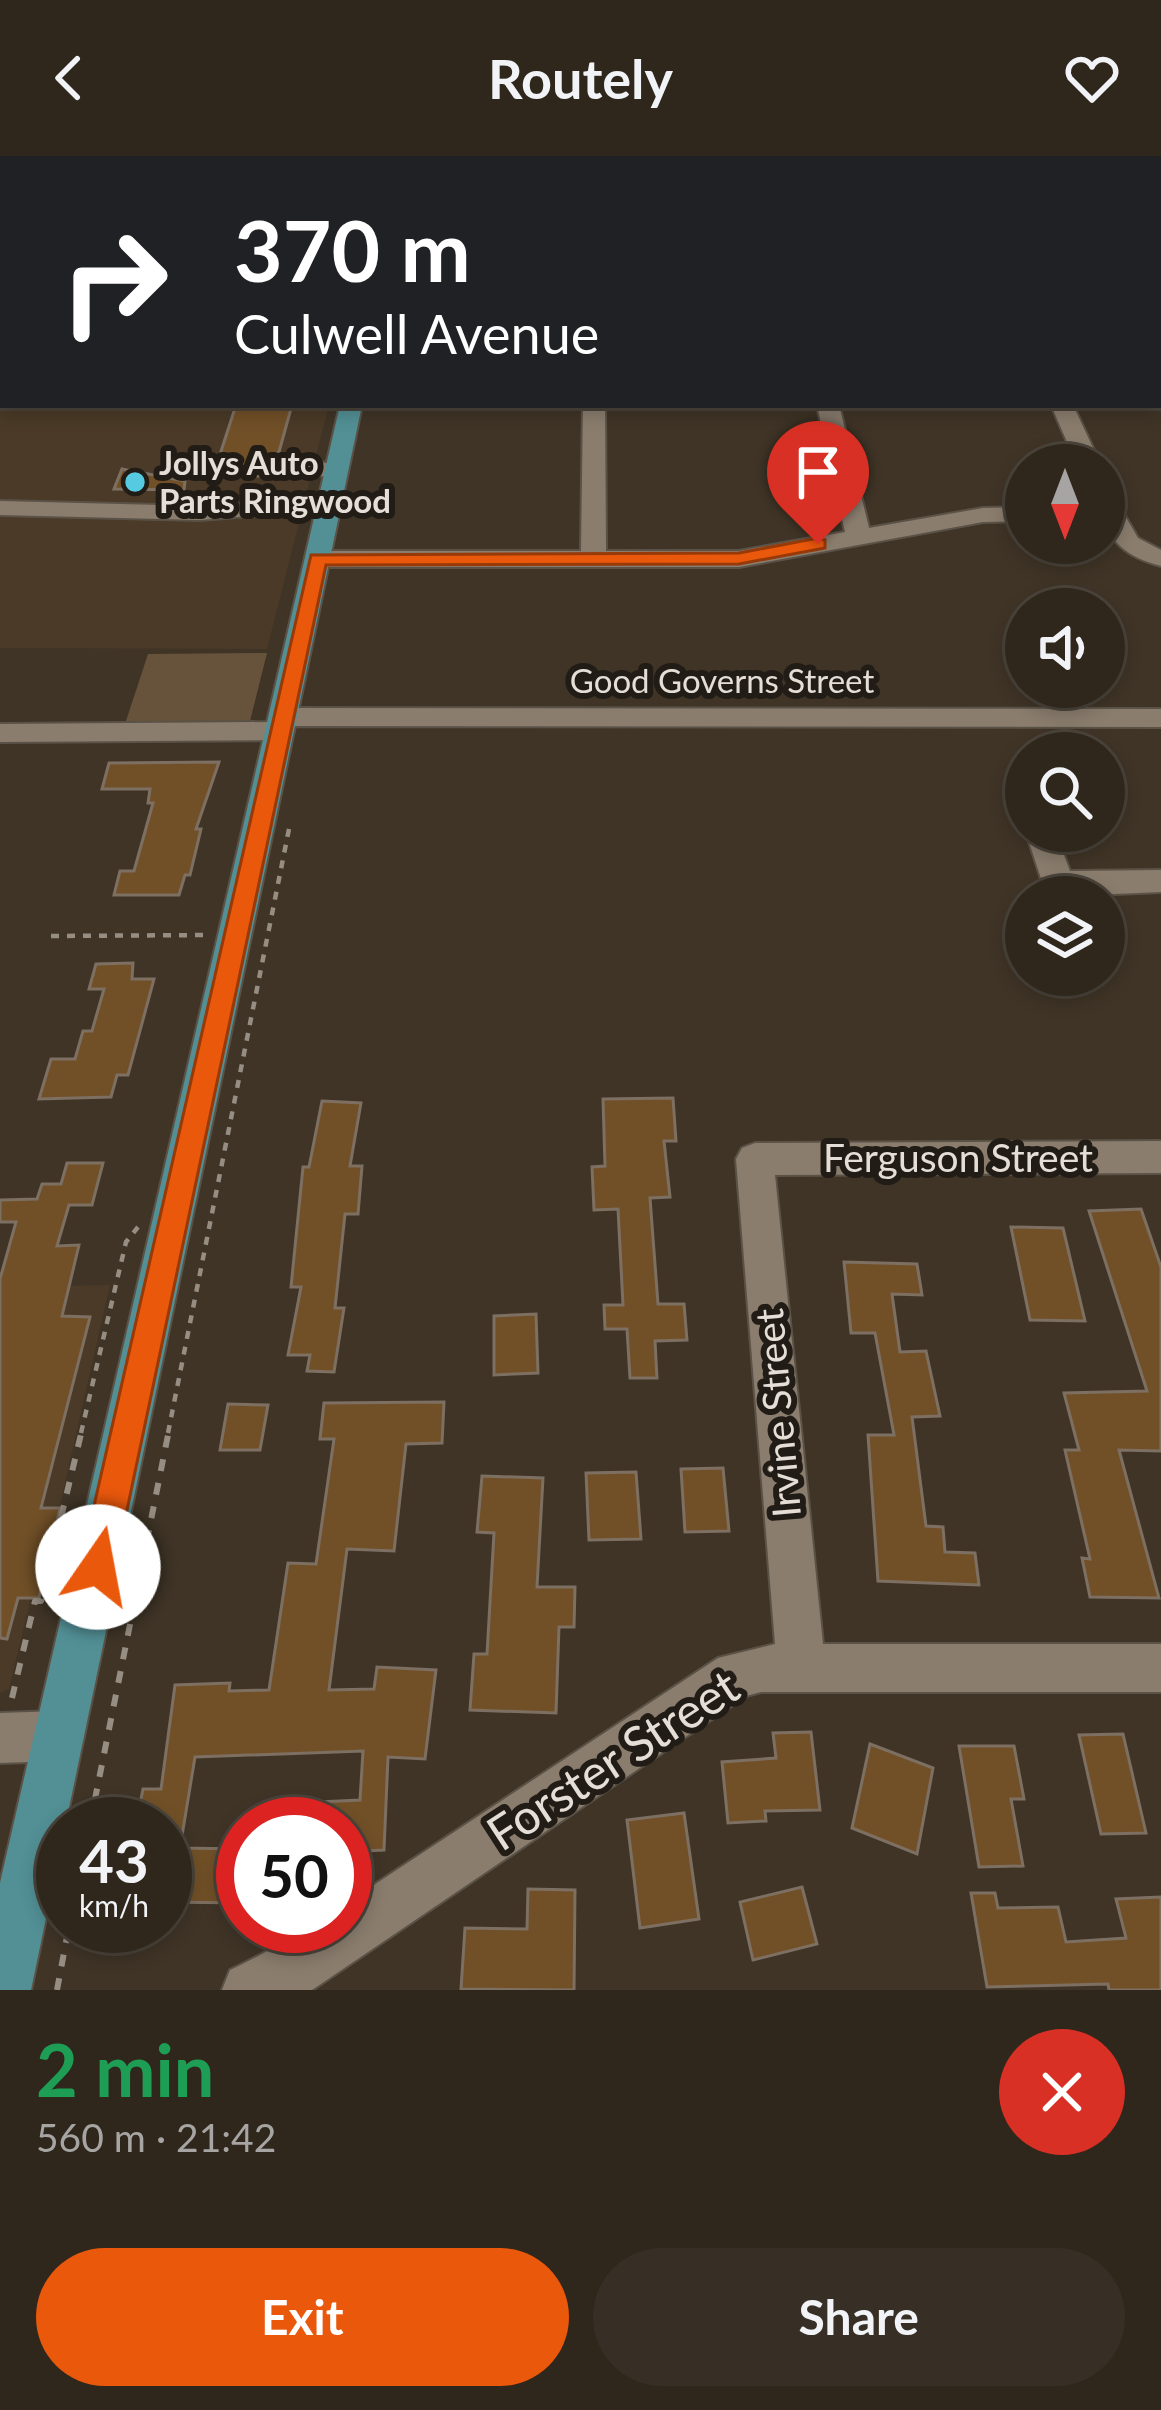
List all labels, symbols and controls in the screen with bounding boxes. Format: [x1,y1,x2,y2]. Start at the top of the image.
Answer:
icon: back [36,45,102,111]
icon: heart [1059,45,1125,111]
text: Routely [488,46,673,111]
text: 370 m [234,199,471,300]
icon: right [36,204,192,360]
text: Culwell Avenue [234,301,599,366]
pin [767,421,869,544]
icon: arrive [785,439,851,505]
place label: Jollys Auto Parts Ringwood [159,442,391,520]
north arrow [1005,444,1125,564]
map controls [1005,444,1125,996]
marker: Jollys Auto Parts Ringwood [122,469,148,495]
button: sound [1005,588,1125,708]
street label: Good Governs Street [570,660,874,700]
button: search [1005,732,1125,852]
button: layers [1005,876,1125,996]
street label: Ferguson Street [823,1134,1093,1180]
street label: Irvine Street [745,1307,809,1519]
position arrow [35,1504,161,1630]
street label: Forster Street [476,1656,748,1861]
speed limit sign: 50 [216,1797,372,1953]
text: 43 [79,1824,149,1896]
text: km/h [79,1887,149,1923]
text: 2 min [36,2026,214,2112]
button: close [999,2029,1125,2155]
text: 560 m · 21:42 [36,2114,276,2160]
button: Exit [36,2248,569,2386]
button: Share [593,2248,1125,2386]

